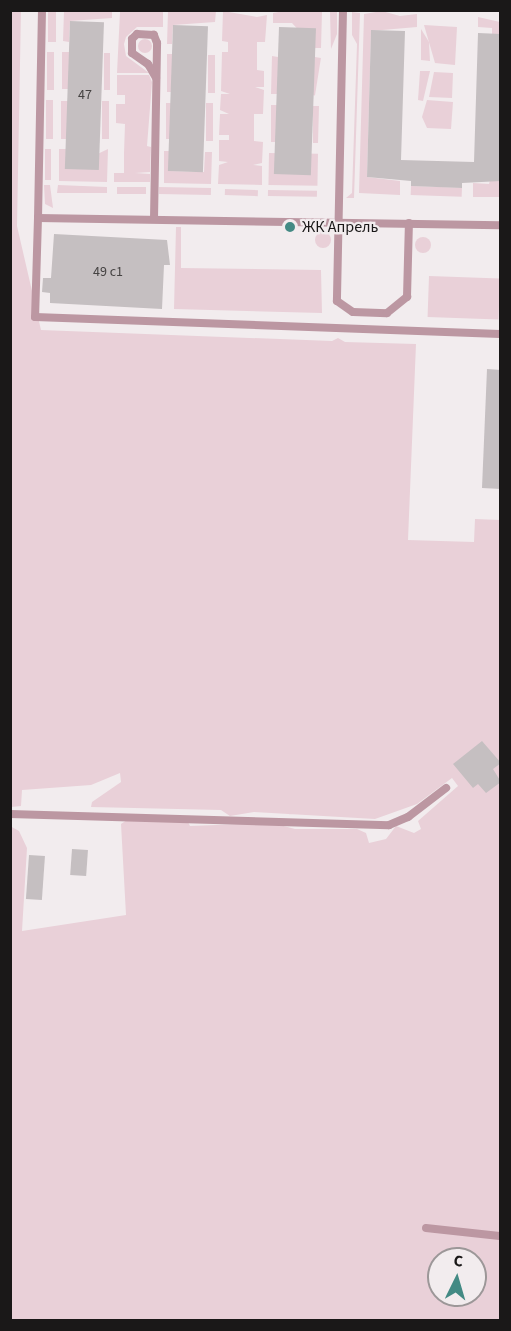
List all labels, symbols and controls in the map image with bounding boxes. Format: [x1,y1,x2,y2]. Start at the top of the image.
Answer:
house number: 47 [78,87,92,103]
place label: ЖК Апрель [302,217,378,237]
marker: ЖК Апрель [283,220,297,234]
house number: 49 с1 [93,264,123,280]
north arrow [427,1247,487,1307]
text: С [453,1250,464,1272]

